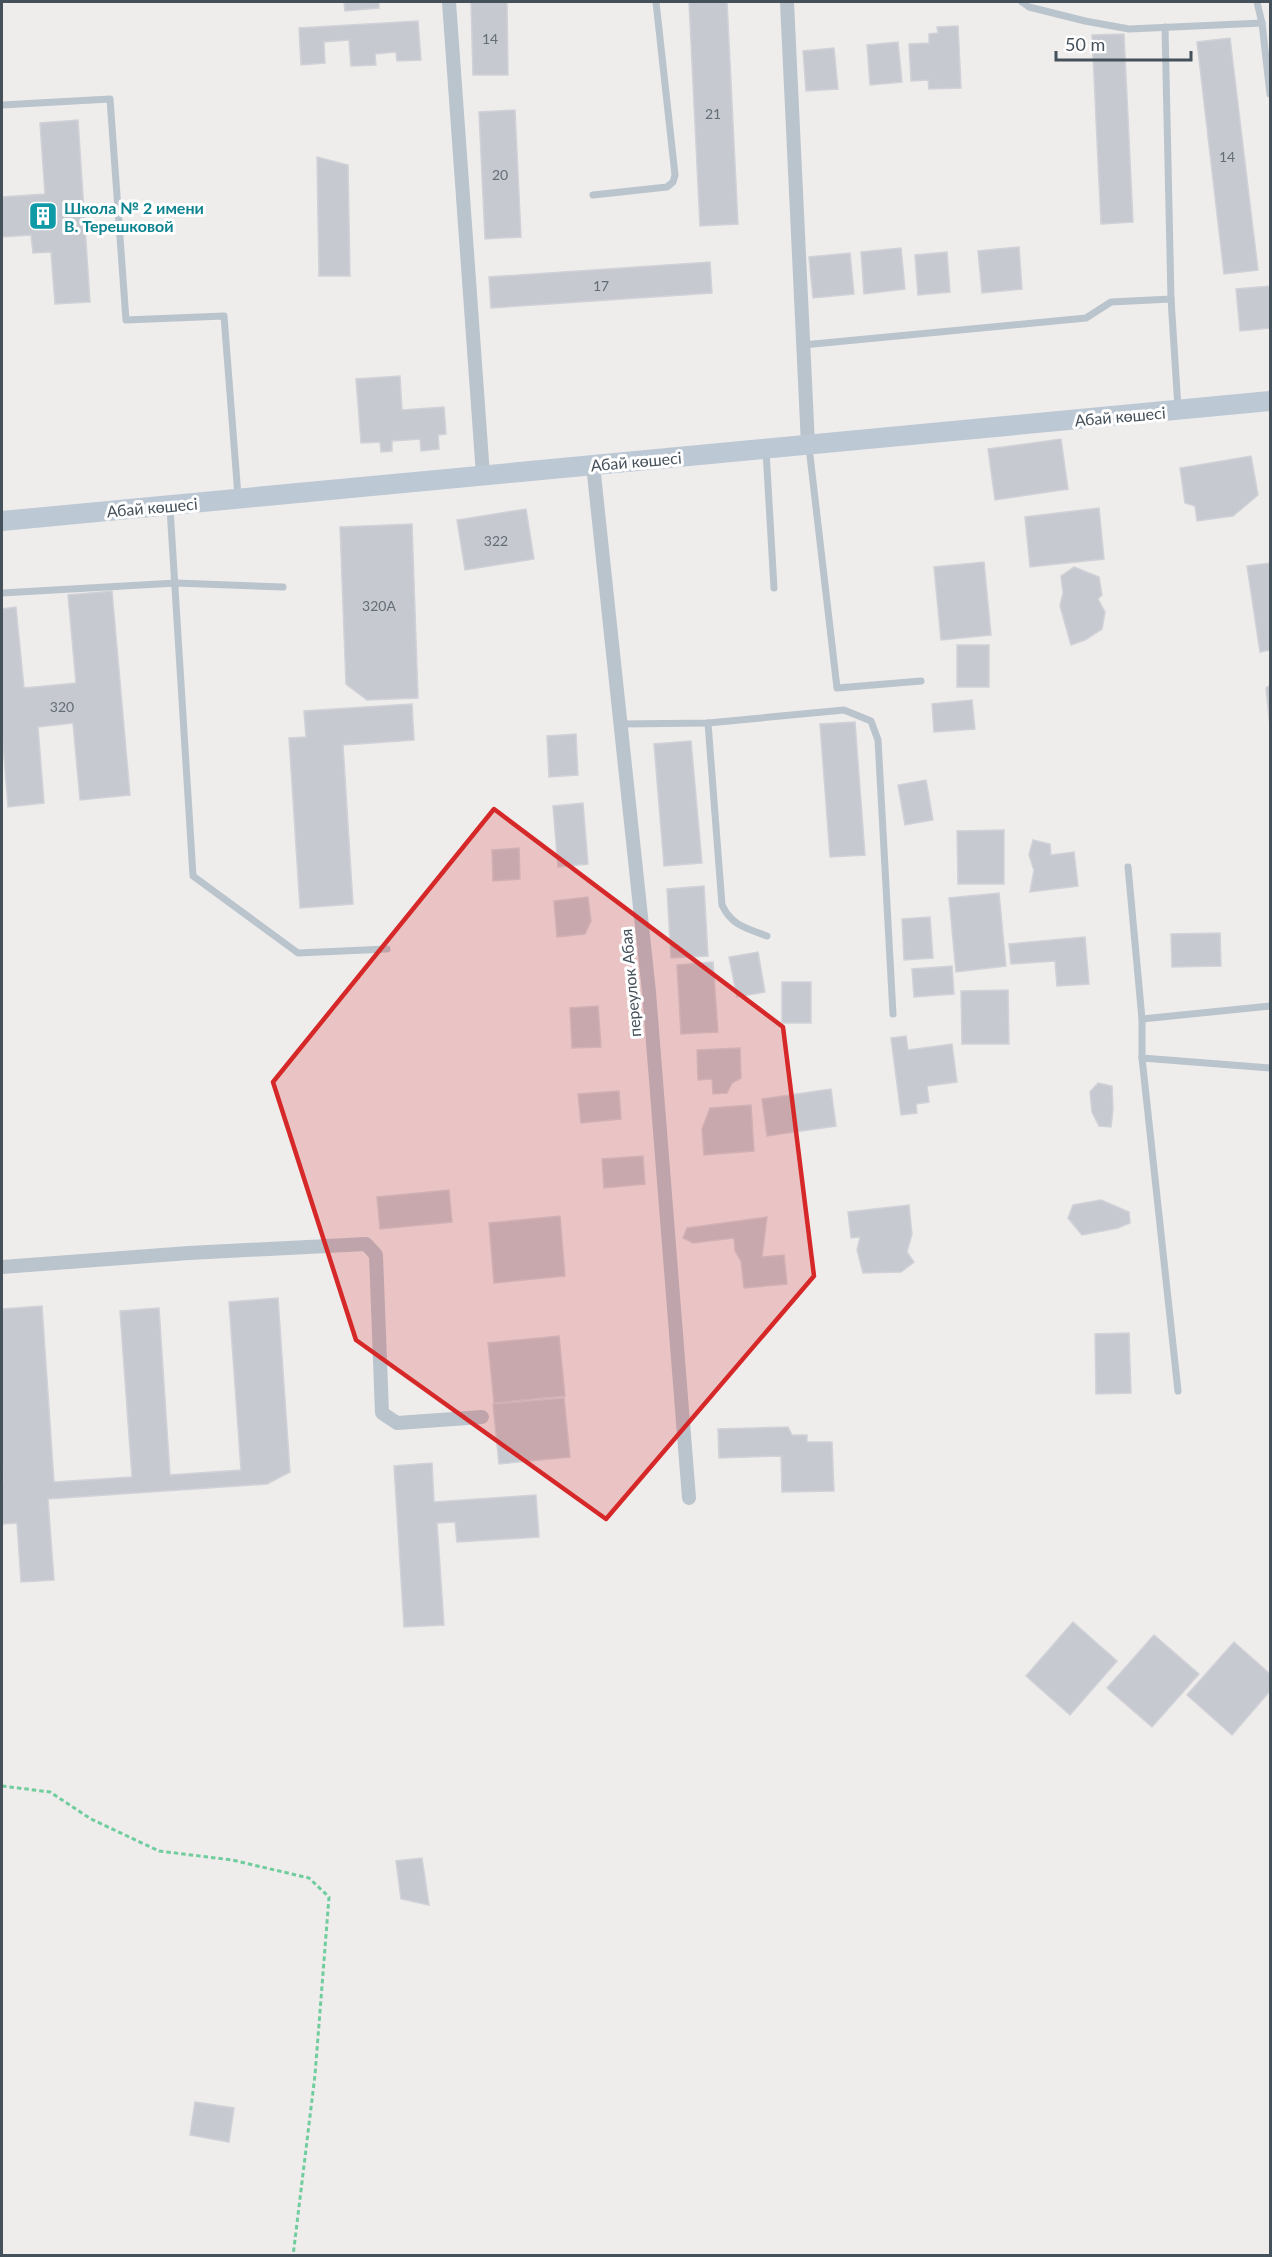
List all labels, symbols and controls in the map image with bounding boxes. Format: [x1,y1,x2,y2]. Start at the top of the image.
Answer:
scale bar [1056,24,1191,62]
house number: 14 [482,30,498,47]
text: 50 m [1065,33,1105,55]
house number: 21 [705,105,721,122]
house number: 14 [1219,148,1235,165]
house number: 20 [492,166,508,183]
place label: Школа № 2 имени В. Терешковой [64,198,204,235]
building icon: Школа № 2 имени В. Терешковой [27,200,59,232]
house number: 17 [593,277,609,294]
street label: Абай көшесі [1074,403,1166,429]
street label: Абай көшесі [590,448,682,474]
street label: Абай көшесі [106,494,198,520]
house number: 322 [484,532,508,549]
house number: 320А [362,597,396,614]
house number: 320 [50,698,74,715]
street label: переулок Абая [616,928,644,1038]

